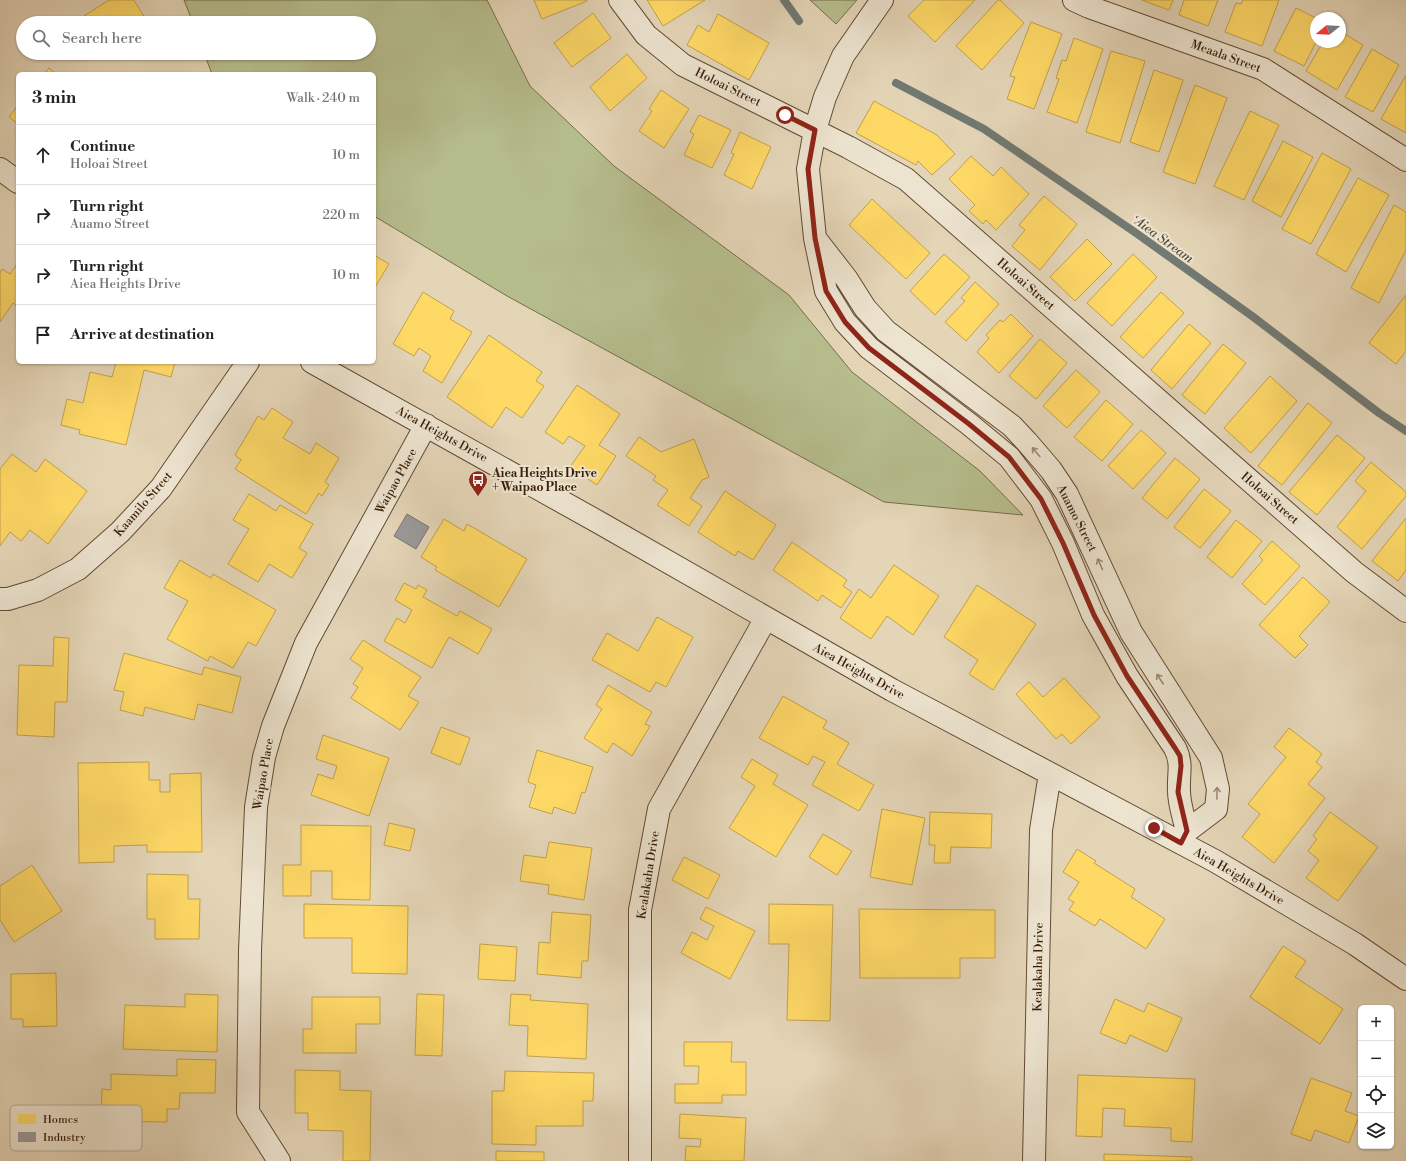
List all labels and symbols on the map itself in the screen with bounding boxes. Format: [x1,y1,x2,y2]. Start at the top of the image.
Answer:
north arrow [1310,12,1346,48]
street label: Meaala Street [1189,37,1264,76]
street label: Holoai Street [692,65,764,110]
route start [776,106,794,124]
water label: ʻAiea Stream [1128,211,1197,267]
street label: Holoai Street [994,255,1058,314]
street label: Aiea Heights Drive [392,403,490,466]
street label: Waipao Place [372,446,421,517]
one-way arrow [1031,446,1040,457]
place label: Aiea Heights Drive + Waipao Place [491,466,597,495]
street label: Kaamilo Street [111,468,176,540]
bus stop icon: Aiea Heights Drive + Waipao Place [467,469,489,497]
street label: Holoai Street [1238,469,1302,528]
street label: Auamo Street [1053,481,1100,555]
one-way arrow [1096,558,1103,570]
street label: Aiea Heights Drive [809,640,907,703]
one-way arrow [1156,673,1165,684]
street label: Waipao Place [250,737,277,812]
one-way arrow [1214,787,1221,800]
route end [1145,819,1163,837]
street label: Kealakaha Drive [634,830,663,920]
street label: Aiea Heights Drive [1190,844,1287,909]
street label: Kealakaha Drive [1030,922,1047,1012]
legend [10,1105,142,1151]
text: Homes [43,1113,78,1127]
text: Industry [43,1131,86,1145]

